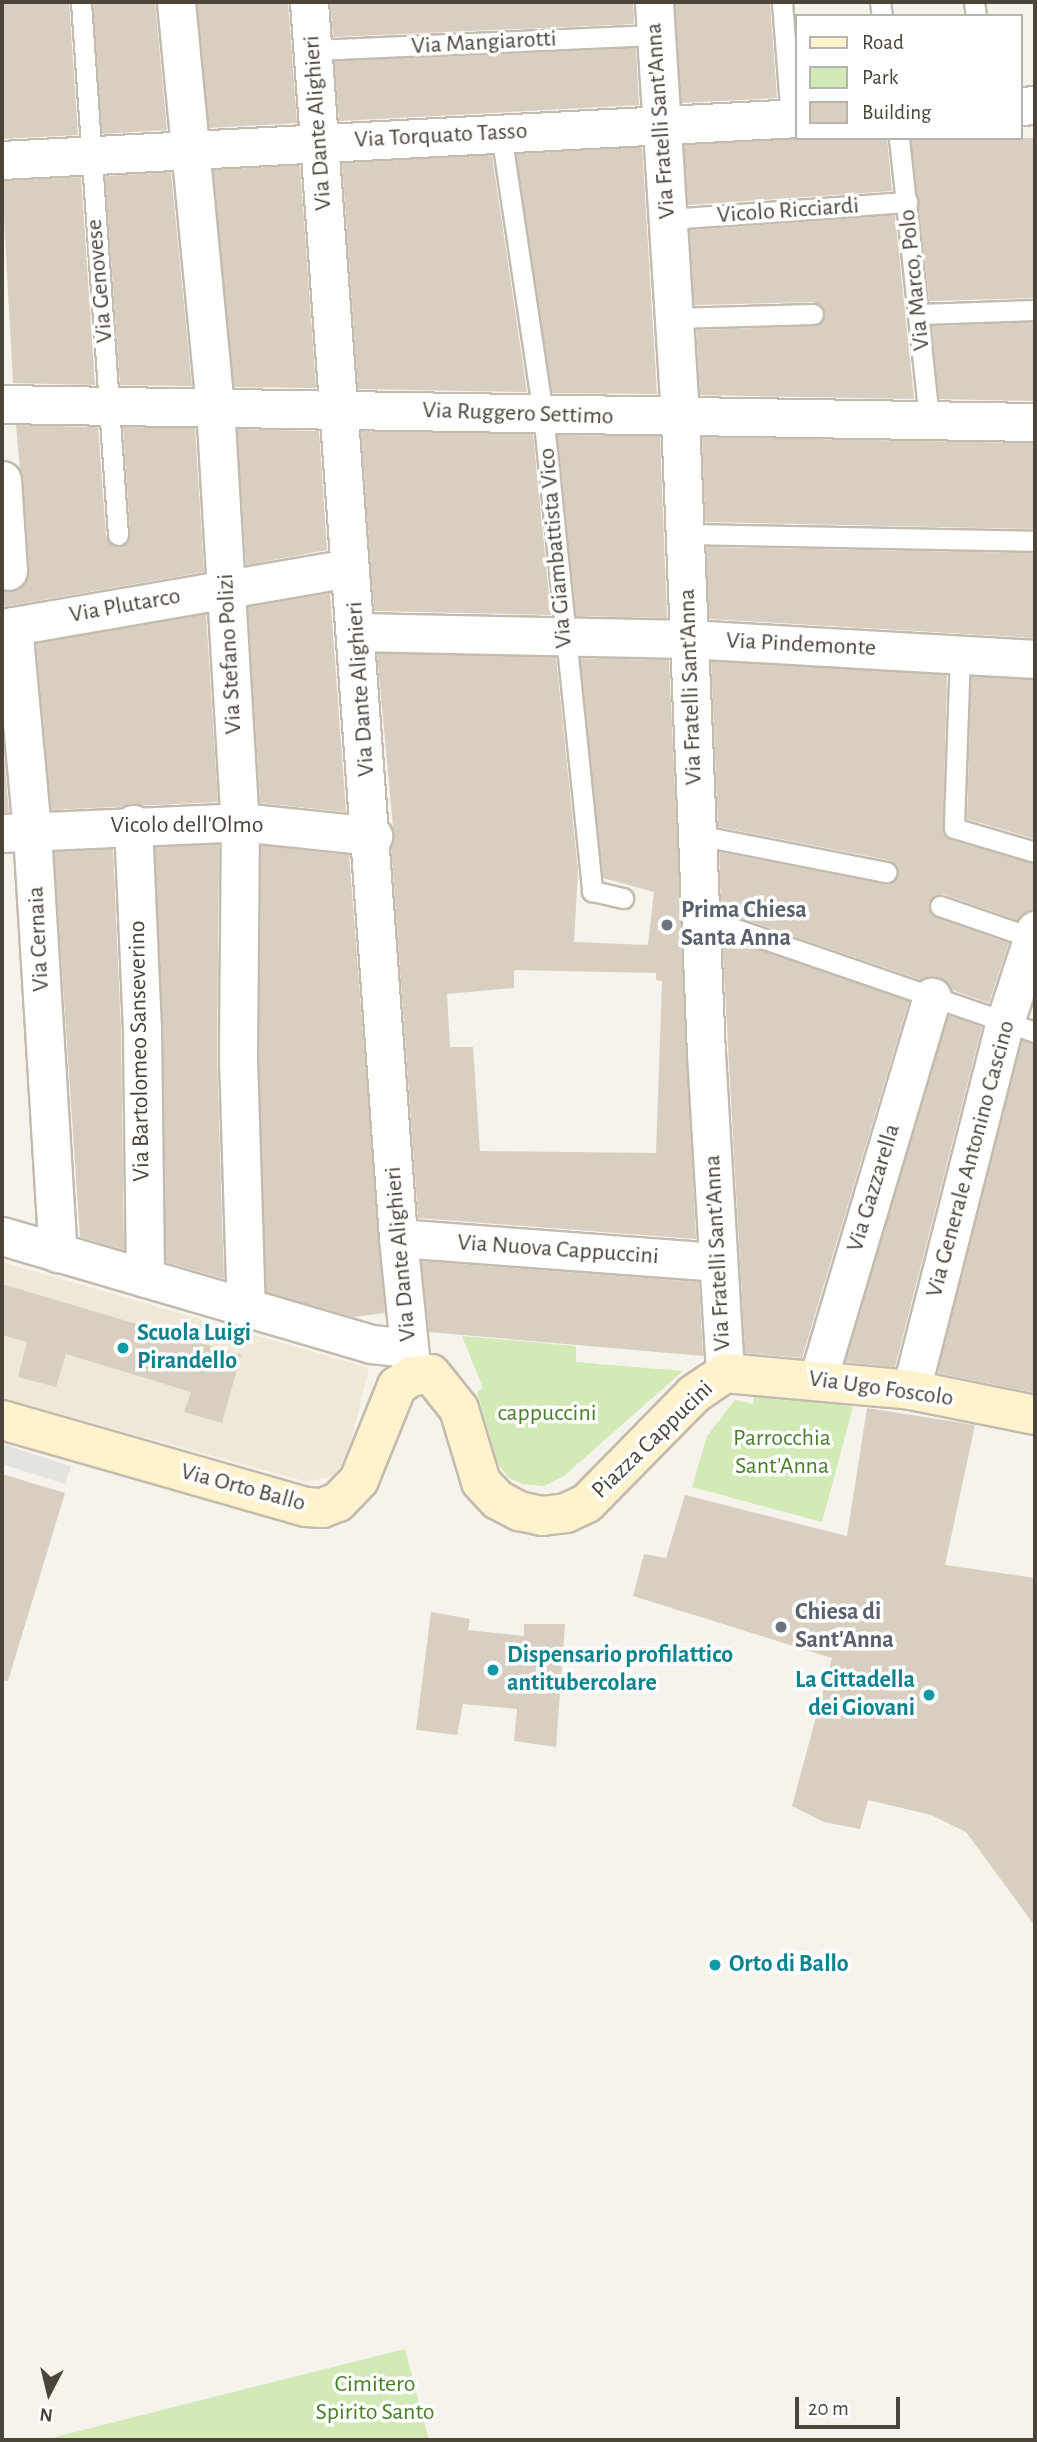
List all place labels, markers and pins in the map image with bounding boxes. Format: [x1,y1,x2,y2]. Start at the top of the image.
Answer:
place label: Prima Chiesa Santa Anna [681,897,807,953]
marker: Prima Chiesa Santa Anna [659,917,675,933]
place label: Scuola Luigi Pirandello [137,1320,251,1376]
marker: Scuola Luigi Pirandello [115,1340,131,1356]
place label: Chiesa di Sant'Anna [795,1599,894,1655]
marker: Chiesa di Sant'Anna [773,1619,789,1635]
place label: Dispensario profilattico antitubercolare [507,1642,733,1698]
marker: Dispensario profilattico antitubercolare [485,1662,501,1678]
place label: La Cittadella dei Giovani [795,1667,915,1723]
marker: La Cittadella dei Giovani [921,1687,937,1703]
place label: Orto di Ballo [729,1951,849,1979]
marker: Orto di Ballo [707,1957,723,1973]

